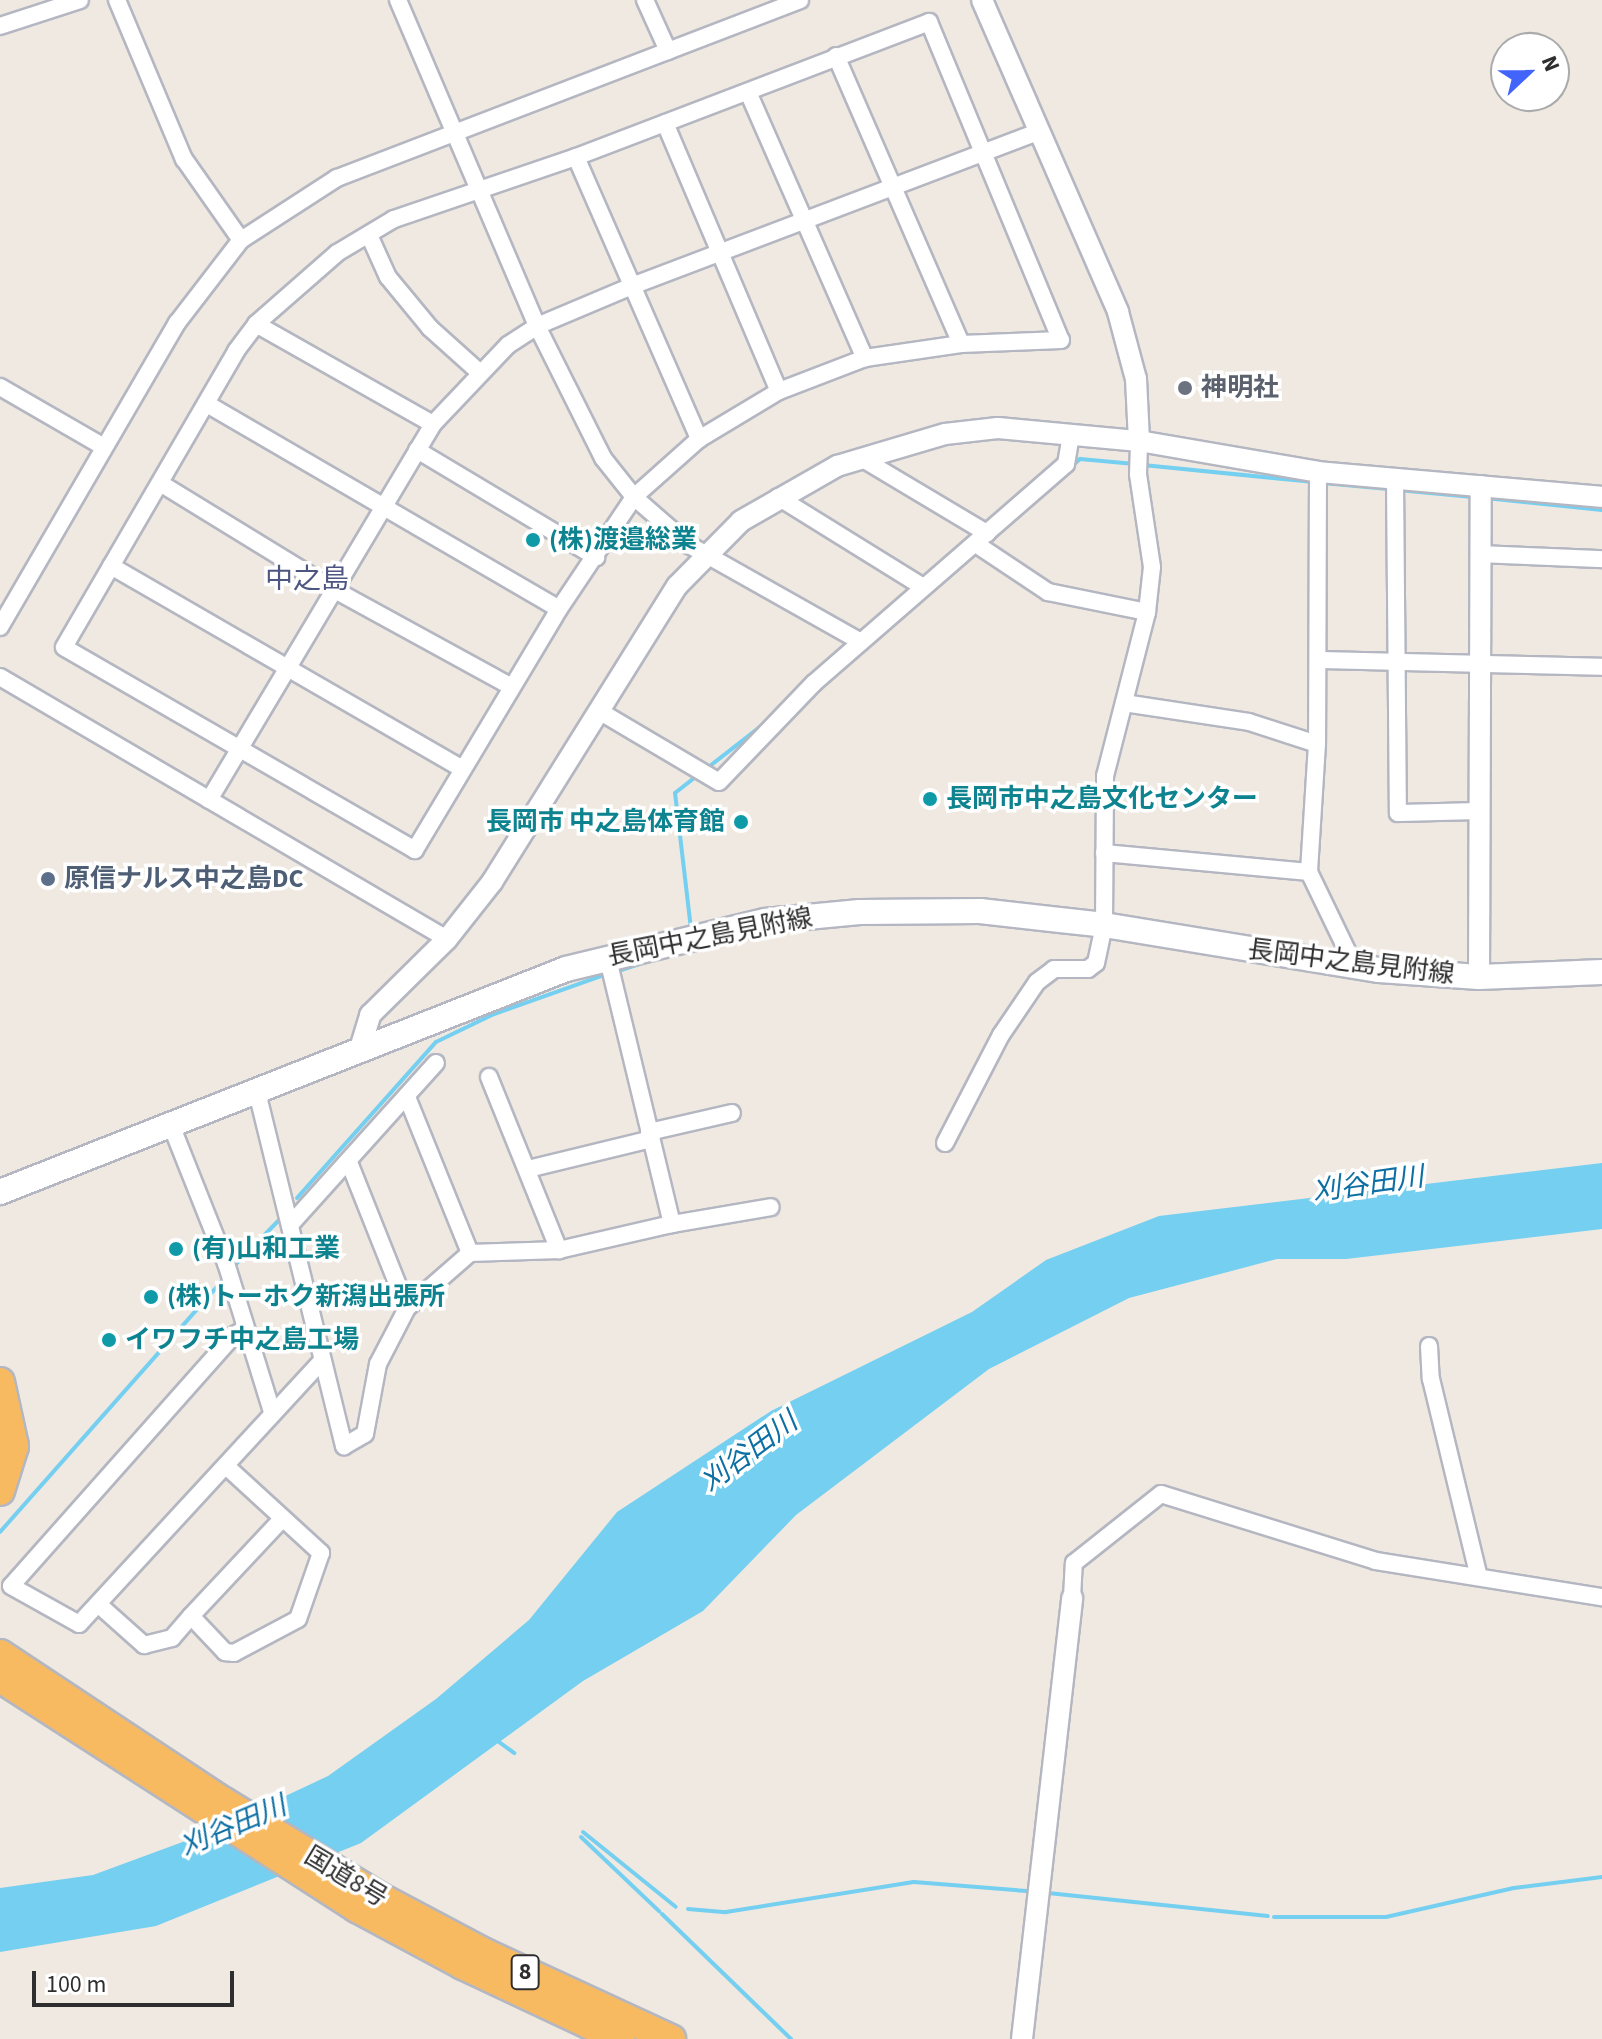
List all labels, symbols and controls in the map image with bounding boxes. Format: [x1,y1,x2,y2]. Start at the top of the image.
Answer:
north arrow [1490,32,1570,112]
text: N [1533,51,1568,77]
place label: 神明社 [1201,372,1279,404]
marker: 神明社 [1176,379,1194,397]
place label: (株)渡邉総業 [549,524,697,556]
marker: (株)渡邉総業 [524,531,542,549]
district label: 中之島 [265,562,349,596]
place label: 長岡市中之島文化センター [946,783,1258,815]
marker: 長岡市中之島文化センター [921,790,939,808]
place label: 長岡市 中之島体育館 [486,806,725,838]
marker: 長岡市 中之島体育館 [732,813,750,831]
place label: 原信ナルス中之島DC [64,863,304,895]
marker: 原信ナルス中之島DC [39,870,57,888]
street label: 長岡中之島見附線 [605,902,815,972]
street label: 長岡中之島見附線 [1246,934,1456,990]
water label: 刈谷田川 [1310,1160,1426,1208]
place label: (有)山和工業 [192,1233,340,1265]
marker: (有)山和工業 [167,1240,185,1258]
place label: (株)トーホク新潟出張所 [167,1281,445,1313]
marker: (株)トーホク新潟出張所 [142,1288,160,1306]
place label: イワフチ中之島工場 [125,1324,359,1356]
marker: イワフチ中之島工場 [100,1331,118,1349]
water label: 刈谷田川 [694,1405,804,1499]
water label: 刈谷田川 [175,1789,291,1863]
street label: 国道8号 [299,1840,393,1914]
road number: 8 [509,1952,541,1992]
scale bar [36,1955,238,2005]
text: 100 m [46,1967,106,2002]

